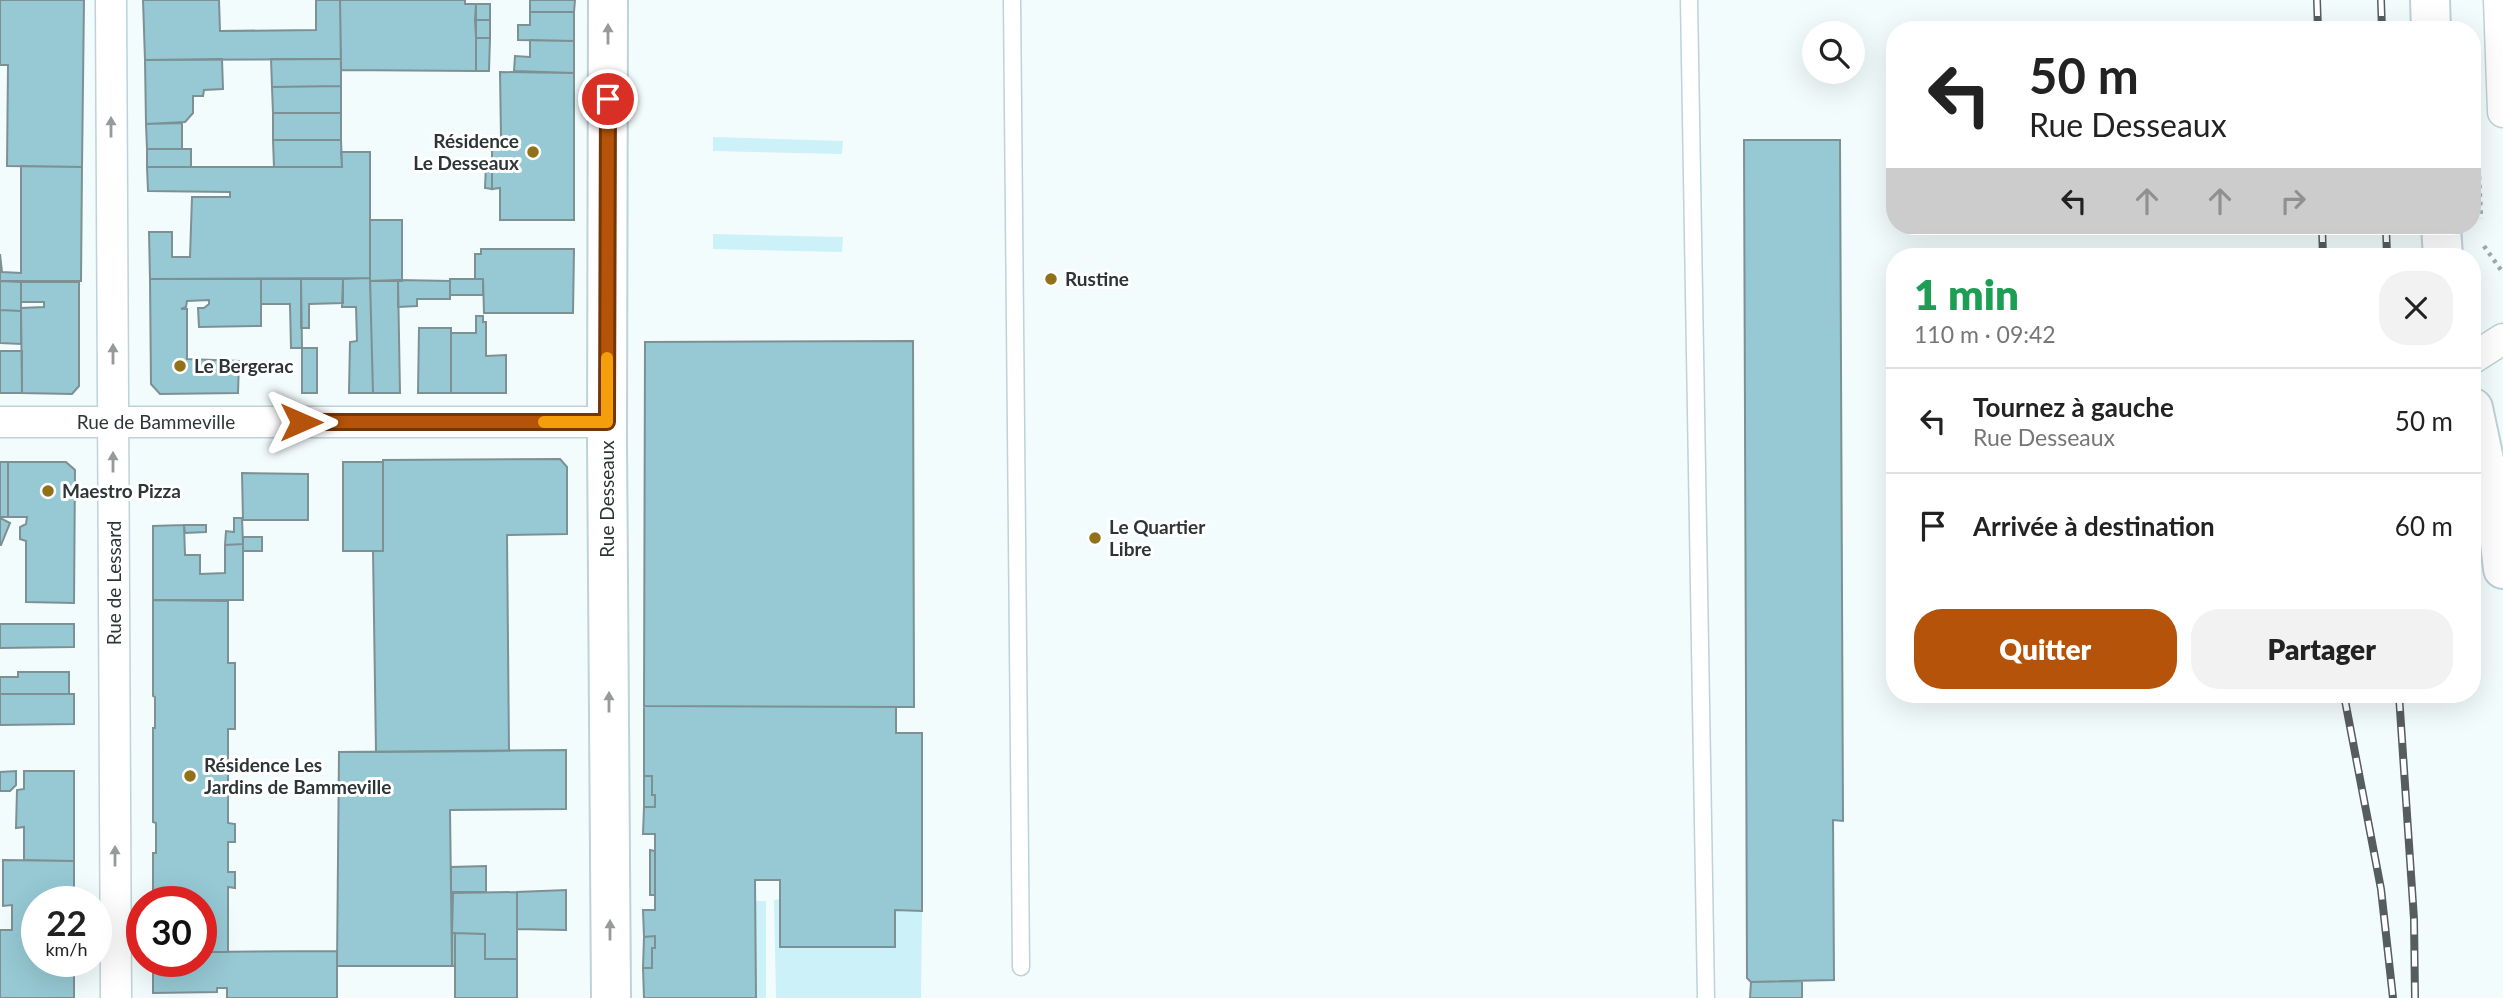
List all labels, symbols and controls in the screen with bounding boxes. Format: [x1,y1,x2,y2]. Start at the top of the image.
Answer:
map controls [1802,21,1865,84]
button: search [1802,21,1865,84]
one-way arrow [602,23,614,45]
text: 50 m [2029,46,2139,104]
icon: left [1914,49,2005,140]
pin [578,69,638,129]
icon: arrive [589,80,627,118]
text: Rue Desseaux [2029,105,2227,144]
one-way arrow [105,115,117,137]
place label: Résidence Le Desseaux [413,129,519,174]
marker: Résidence Le Desseaux [525,144,541,160]
icon: left [2055,182,2093,220]
icon: ahead [2128,182,2166,220]
icon: ahead [2201,182,2239,220]
icon: right [2274,182,2312,220]
place label: Rustine [1065,267,1129,290]
text: 1 min [1914,269,2019,319]
marker: Rustine [1043,271,1059,287]
button: close [2379,271,2453,345]
text: 110 m · 09:42 [1914,320,2056,348]
one-way arrow [107,343,118,365]
place label: Le Bergerac [194,354,293,377]
marker: Le Bergerac [172,358,188,374]
position arrow [264,385,338,459]
text: Tournez à gauche [1973,391,2174,423]
icon: left [1914,402,1952,440]
text: 50 m [2395,405,2453,437]
street label: Rue de Bammeville [77,410,235,433]
text: Rue Desseaux [1973,423,2115,451]
street label: Rue Desseaux [595,440,618,558]
one-way arrow [107,451,119,473]
place label: Maestro Pizza [62,479,181,502]
marker: Maestro Pizza [40,483,56,499]
icon: arrive [1914,507,1952,545]
text: Arrivée à destination [1973,510,2215,542]
text: 60 m [2395,510,2453,542]
place label: Le Quartier Libre [1109,515,1206,560]
street label: Rue de Lessard [102,521,125,645]
marker: Le Quartier Libre [1087,530,1103,546]
button: Quitter [1914,609,2177,689]
button: Partager [2191,609,2453,689]
one-way arrow [603,691,615,713]
place label: Résidence Les Jardins de Bammeville [204,753,391,798]
marker: Résidence Les Jardins de Bammeville [182,768,198,784]
one-way arrow [110,845,121,867]
speed limit sign: 30 [126,886,217,977]
text: 22 [46,901,87,943]
one-way arrow [604,919,616,941]
text: km/h [45,938,88,960]

